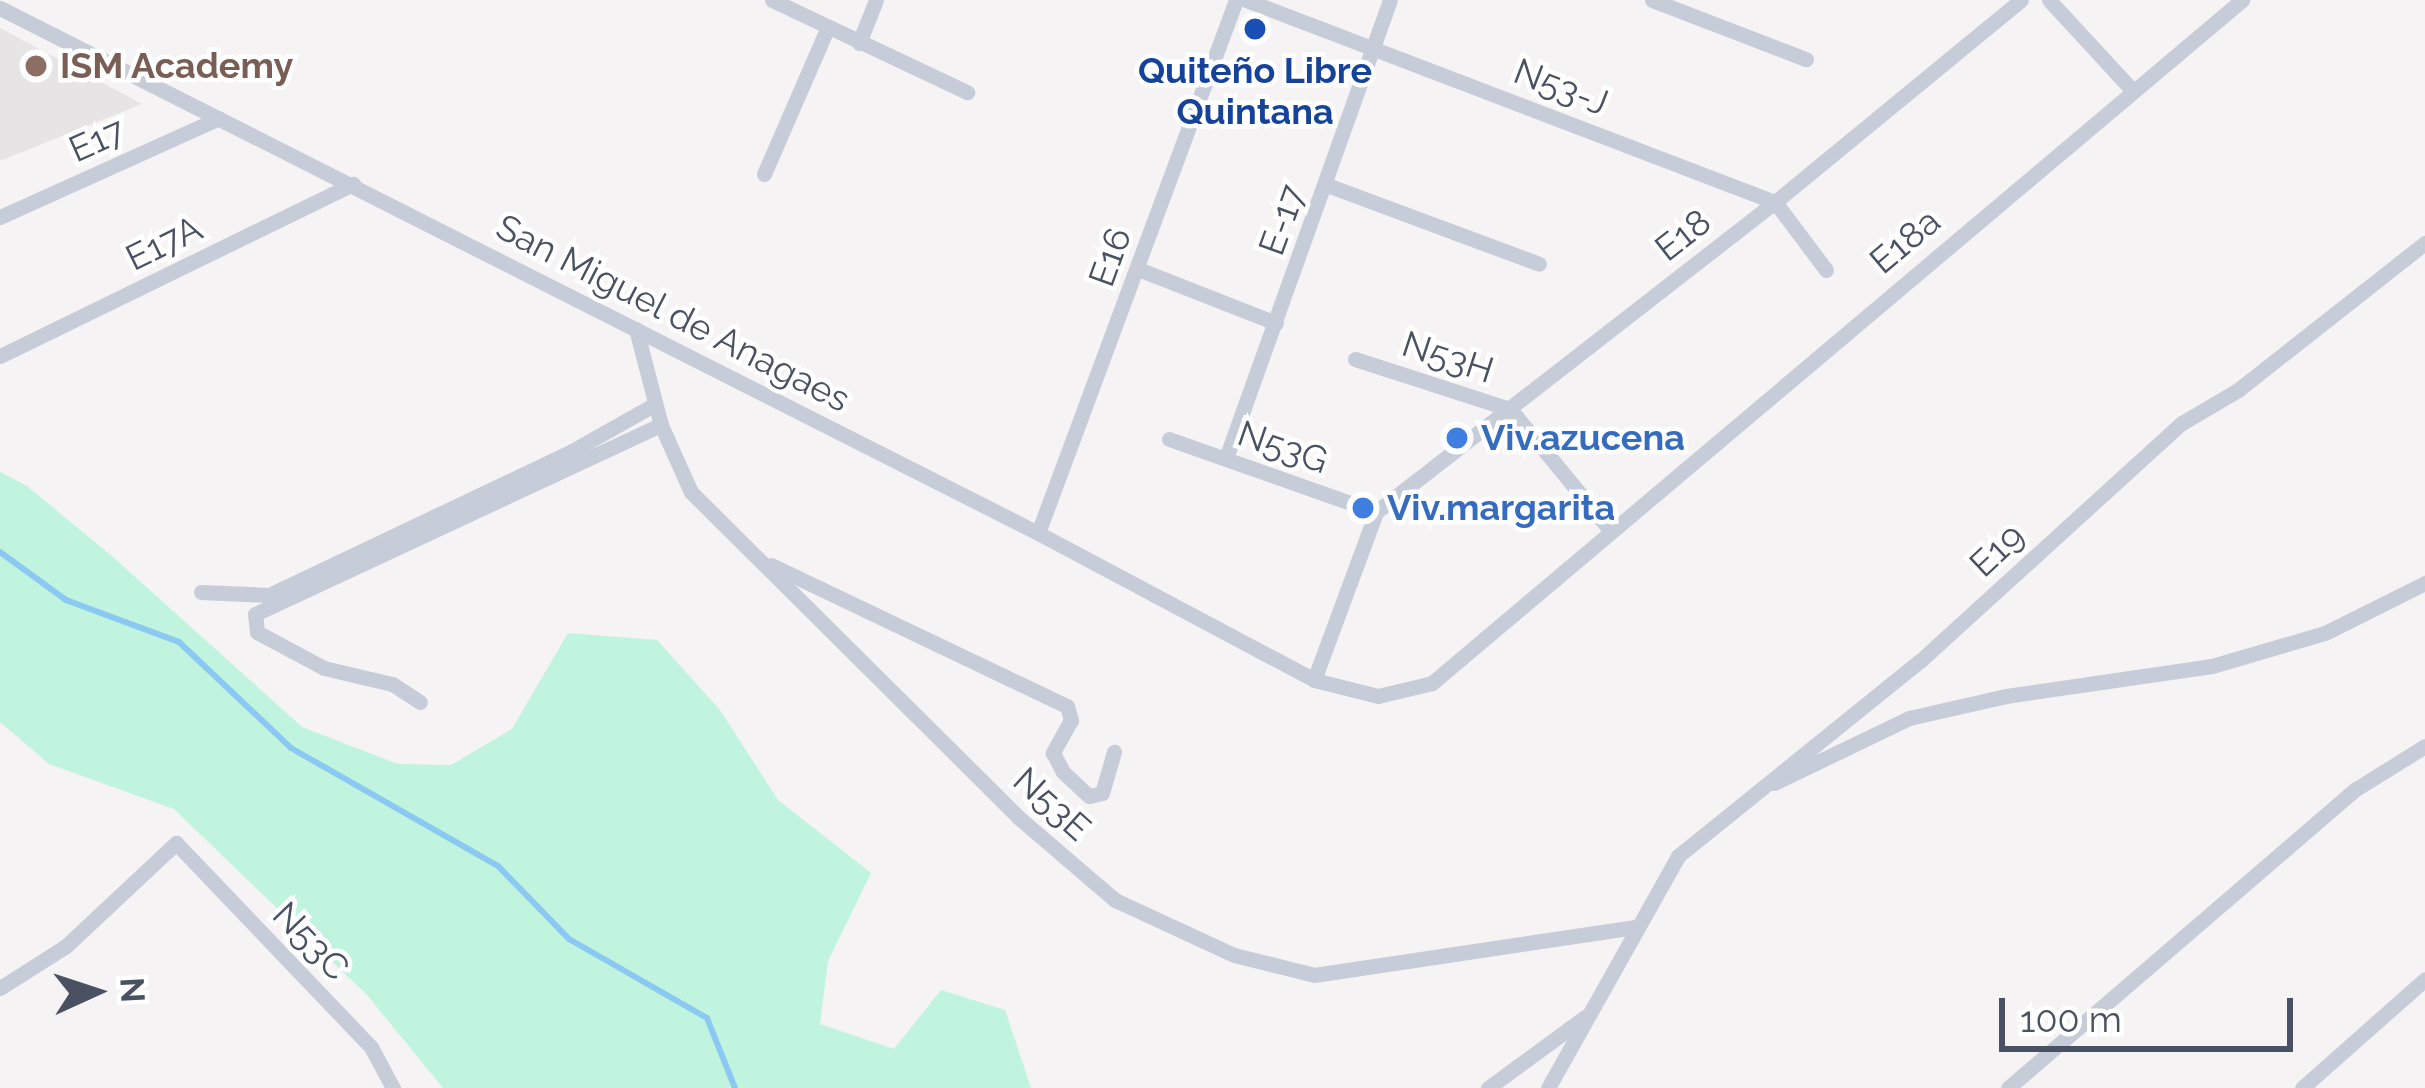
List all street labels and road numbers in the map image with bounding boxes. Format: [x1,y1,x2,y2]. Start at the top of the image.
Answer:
street label: N53-J [1508,49,1614,125]
street label: E17 [62,109,132,171]
street label: E-17 [1250,179,1314,261]
street label: E18a [1861,199,1949,283]
street label: E18 [1647,200,1719,270]
street label: San Miguel de Anagaes [488,205,858,421]
street label: E17A [119,206,209,280]
street label: E16 [1080,222,1140,292]
street label: N53H [1397,322,1499,392]
street label: N53G [1232,412,1334,482]
street label: E19 [1961,514,2033,586]
street label: N53E [1005,758,1099,850]
street label: N53C [264,893,358,989]

